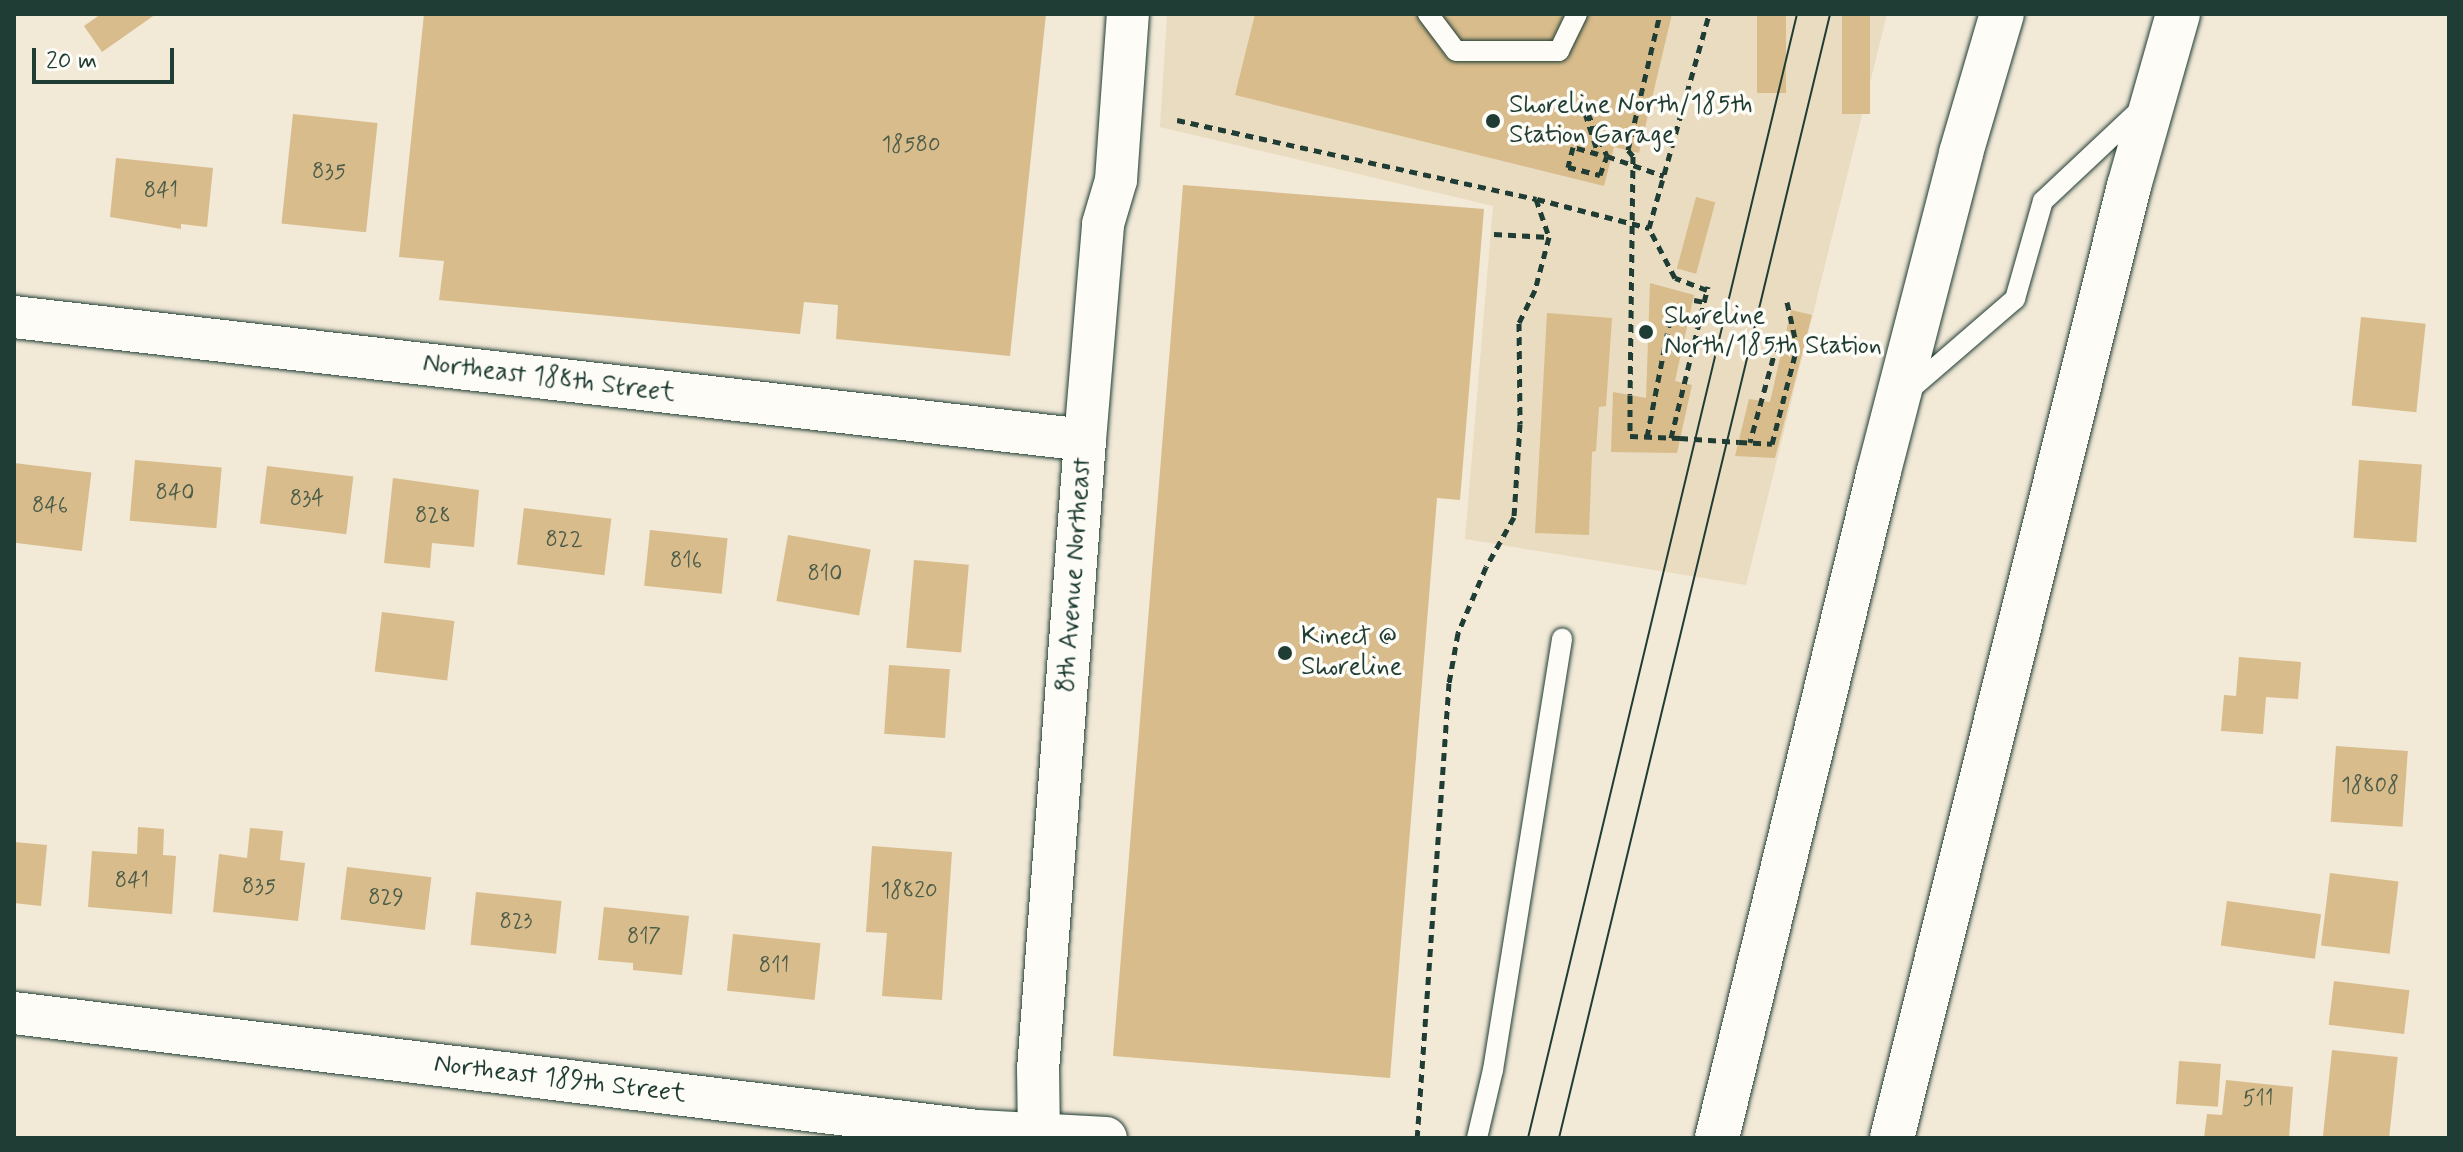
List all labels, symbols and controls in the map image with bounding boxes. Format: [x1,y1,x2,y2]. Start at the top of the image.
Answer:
scale bar [36,32,178,82]
text: 20 m [46,46,97,77]
place label: Shoreline North/185th Station Garage [1509,90,1751,152]
marker: Shoreline North/185th Station Garage [1484,112,1502,130]
house number: 18580 [881,133,941,159]
house number: 835 [312,160,346,186]
house number: 841 [144,179,178,205]
place label: Shoreline North/185th Station [1664,301,1882,362]
marker: Shoreline North/185th Station [1635,321,1657,343]
street label: Northeast 188th Street [421,348,677,410]
street label: 8th Avenue Northeast [1051,456,1099,694]
house number: 840 [156,481,194,507]
house number: 834 [290,487,324,513]
house number: 846 [32,494,68,520]
house number: 828 [415,504,451,530]
house number: 822 [545,528,583,554]
house number: 816 [670,549,702,575]
house number: 810 [807,562,843,588]
place label: Kinect @ Shoreline [1301,622,1402,684]
marker: Kinect @ Shoreline [1276,644,1294,662]
house number: 18808 [2341,774,2399,800]
house number: 841 [115,869,149,895]
house number: 835 [242,875,276,901]
house number: 18820 [880,879,938,905]
house number: 829 [368,886,404,912]
house number: 823 [500,910,532,936]
house number: 817 [627,925,661,951]
house number: 811 [759,954,789,980]
street label: Northeast 189th Street [432,1049,688,1111]
house number: 511 [2242,1087,2274,1113]

